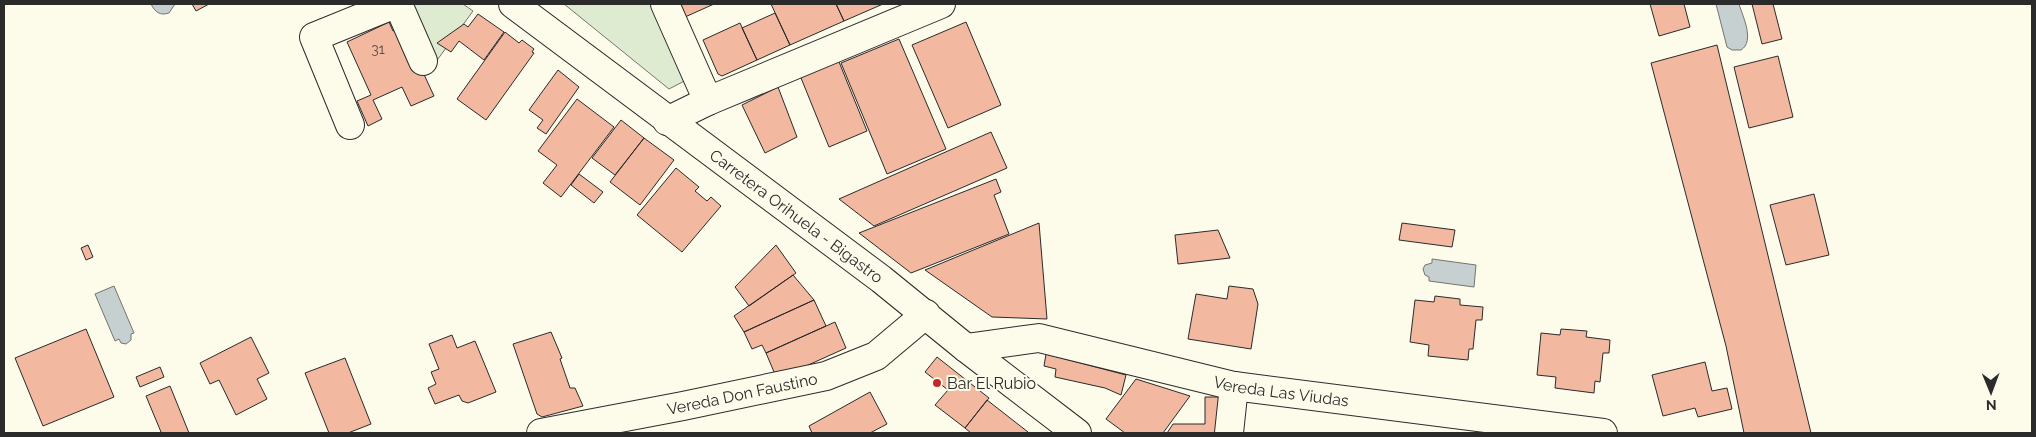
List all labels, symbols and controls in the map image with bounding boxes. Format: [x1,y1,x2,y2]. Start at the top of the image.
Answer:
house number: 31 [371,41,385,57]
street label: Carretera Orihuela - Bigastro [706,145,887,287]
north arrow [1966,367,2016,417]
street label: Vereda Don Faustino [665,369,819,419]
street label: Vereda Las Viudas [1212,372,1350,411]
place label: Bar El Rubio [947,374,1036,393]
marker: Bar El Rubio [931,377,943,389]
text: N [1986,397,1997,413]

